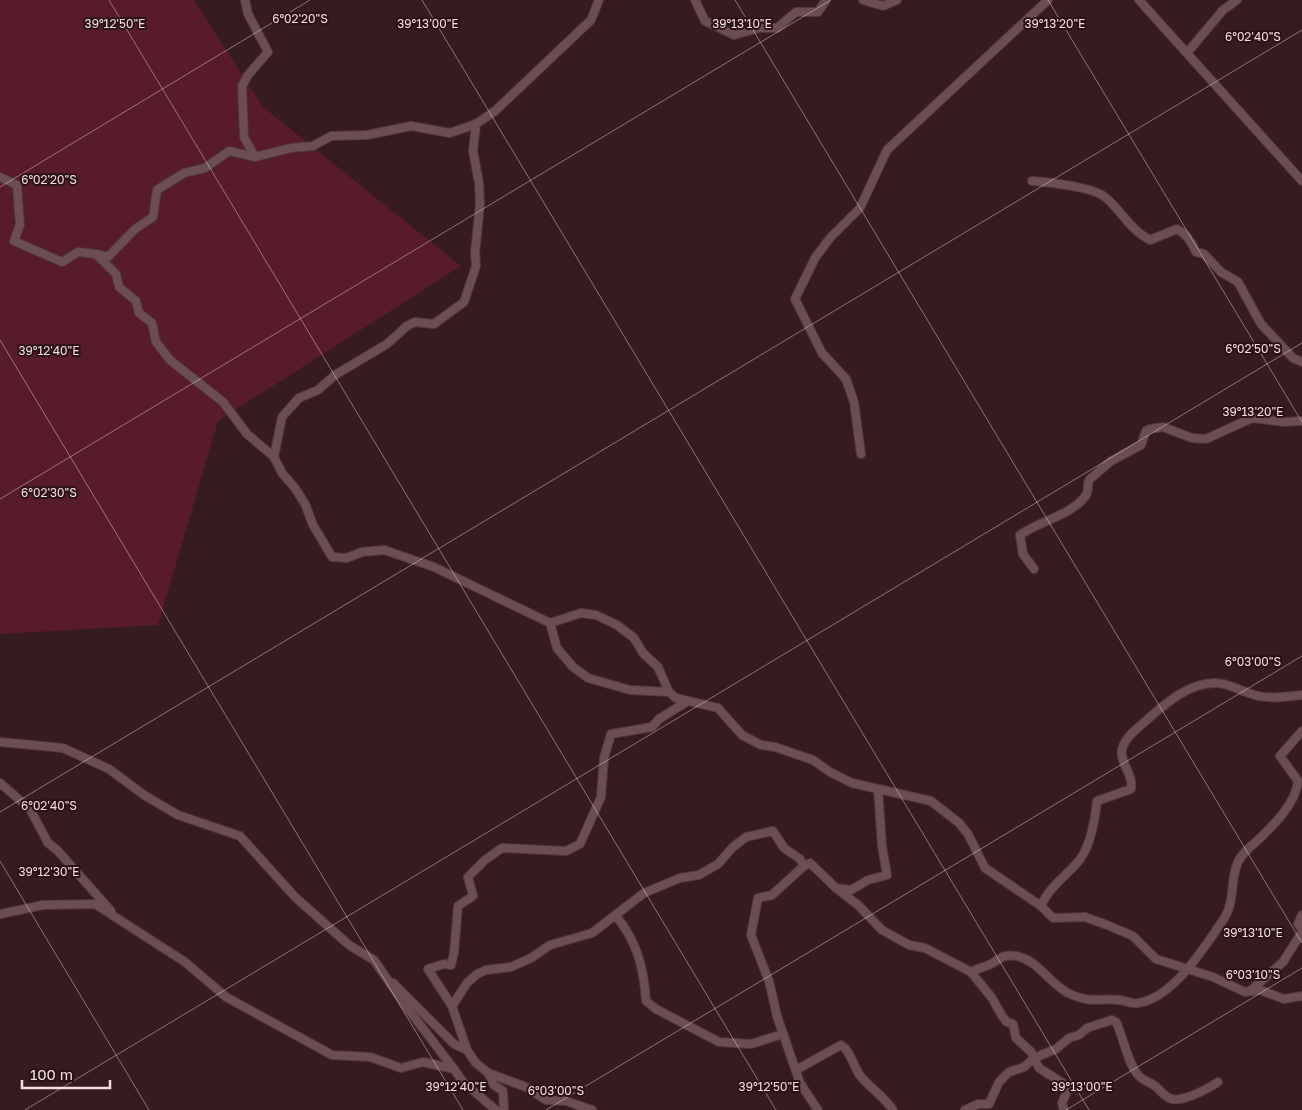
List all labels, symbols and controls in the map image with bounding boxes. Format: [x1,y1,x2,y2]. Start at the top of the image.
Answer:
text: 6°02'20"S [272,11,328,26]
text: 39°12'50"E [85,16,145,31]
text: 39°13'00"E [397,16,459,31]
text: 39°13'10"E [712,16,772,31]
text: 39°13'20"E [1025,16,1085,31]
text: 6°02'40"S [1225,29,1281,44]
text: 6°02'20"S [21,172,77,187]
text: 6°02'50"S [1225,341,1281,356]
text: 39°12'40"E [18,343,80,358]
text: 39°13'20"E [1223,404,1283,419]
text: 6°02'30"S [21,485,77,500]
text: 6°03'00"S [1225,654,1281,669]
text: 6°02'40"S [21,798,77,813]
text: 39°12'30"E [19,864,79,879]
text: 39°13'10"E [1223,925,1283,940]
text: 6°03'10"S [1226,967,1281,982]
scale bar [22,1058,110,1090]
text: 100 m [30,1065,73,1083]
text: 39°12'40"E [425,1079,487,1094]
text: 39°12'50"E [739,1079,799,1094]
text: 39°13'00"E [1051,1079,1113,1094]
text: 6°03'00"S [528,1083,584,1098]

